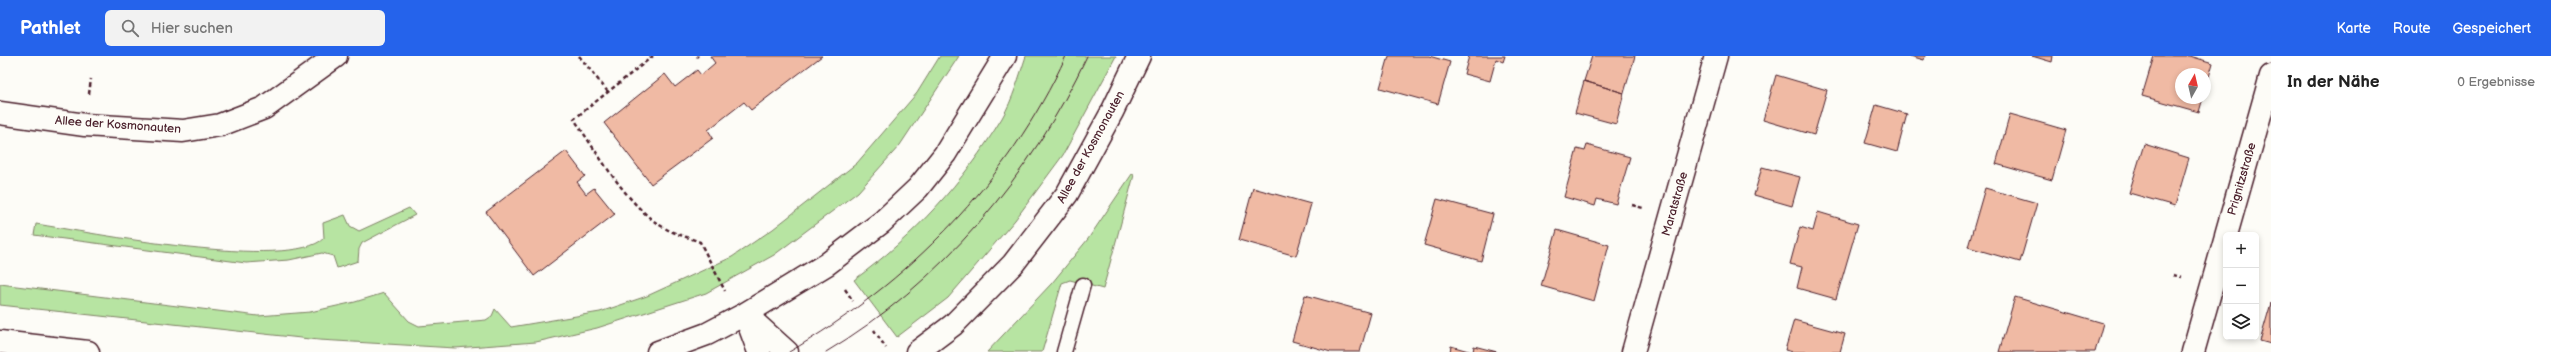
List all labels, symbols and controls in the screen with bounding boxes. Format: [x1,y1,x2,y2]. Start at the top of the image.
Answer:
search box [105,10,385,46]
text: Pathlet [20,17,81,40]
icon: search [119,17,141,39]
text: Hier suchen [151,19,233,38]
text: Karte [2337,20,2371,37]
text: Route [2393,20,2431,37]
text: Gespeichert [2453,20,2531,37]
north arrow [2175,68,2211,104]
text: In der Nähe [2287,72,2380,92]
text: 0 Ergebnisse [2457,74,2535,90]
street label: Allee der Kosmonauten [1054,88,1128,206]
street label: Allee der Kosmonauten [55,113,182,137]
street label: Prignitzstraße [2224,141,2260,217]
street label: Maratstraße [1659,170,1691,238]
map controls [2223,232,2259,340]
button: + [2223,232,2259,268]
button: − [2223,268,2259,304]
button: layers [2223,304,2259,340]

